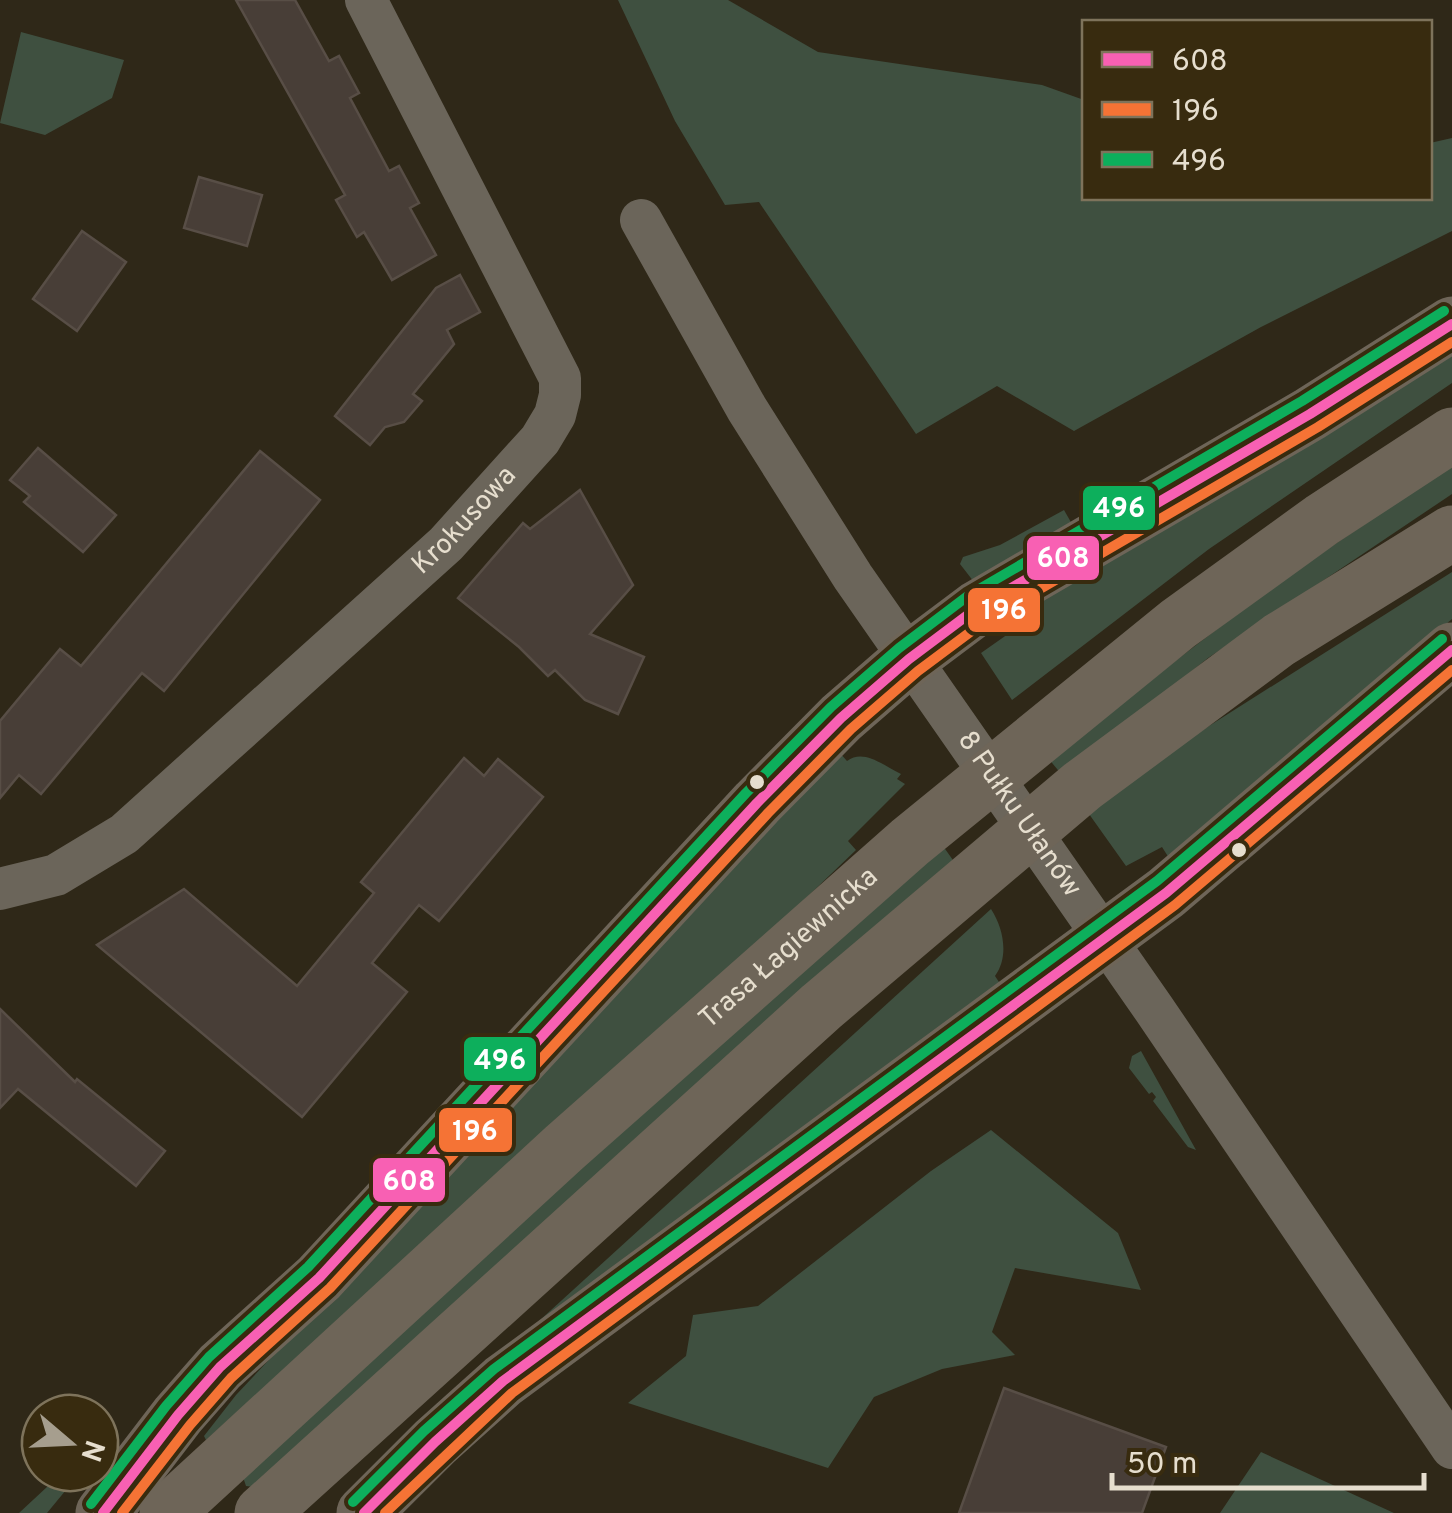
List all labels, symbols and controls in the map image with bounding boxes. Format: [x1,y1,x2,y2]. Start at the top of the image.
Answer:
legend [1082,20,1432,200]
text: 608 [1172,44,1228,81]
text: 196 [1172,94,1219,131]
text: 496 [1172,144,1226,181]
street label: Krokusowa [405,459,525,584]
line badge: 496 [1081,484,1157,532]
text: 496 [1093,492,1145,528]
line badge: 608 [1025,534,1101,582]
text: 608 [1036,542,1090,578]
line badge: 196 [966,586,1042,634]
text: 196 [981,594,1027,630]
street label: 8 Pułku Ułanów [948,725,1089,905]
unlabelled marker [747,772,767,792]
unlabelled marker [1229,840,1249,860]
street label: Trasa Łagiewnicka [692,860,886,1038]
line badge: 496 [462,1035,538,1083]
text: 496 [474,1044,526,1080]
line badge: 196 [437,1106,514,1154]
text: 196 [452,1115,498,1151]
line badge: 608 [371,1156,447,1204]
text: 608 [382,1165,436,1201]
north arrow [20,1393,120,1493]
scale bar [1112,1428,1424,1490]
text: N [71,1435,111,1466]
text: 50 m [1127,1447,1197,1484]

